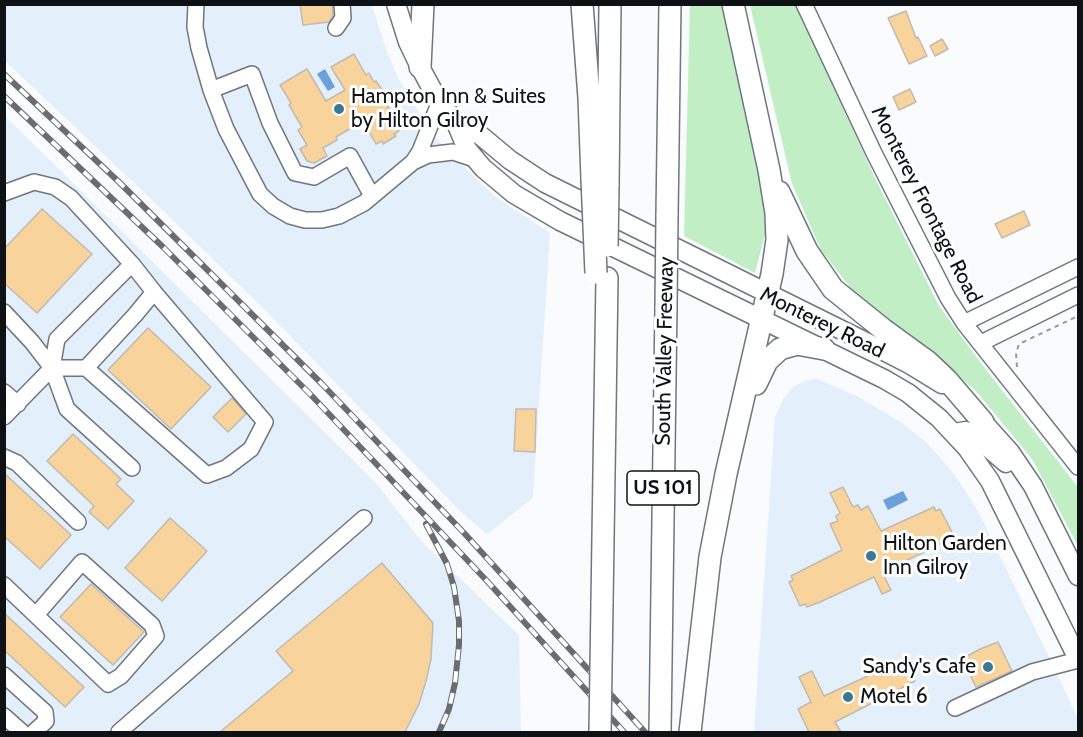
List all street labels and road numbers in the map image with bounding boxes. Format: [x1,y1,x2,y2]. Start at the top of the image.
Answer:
street label: Monterey Frontage Road [865,102,987,308]
street label: South Valley Freeway [651,256,679,446]
street label: Monterey Road [756,282,888,364]
road number: US 101 [627,471,699,505]

